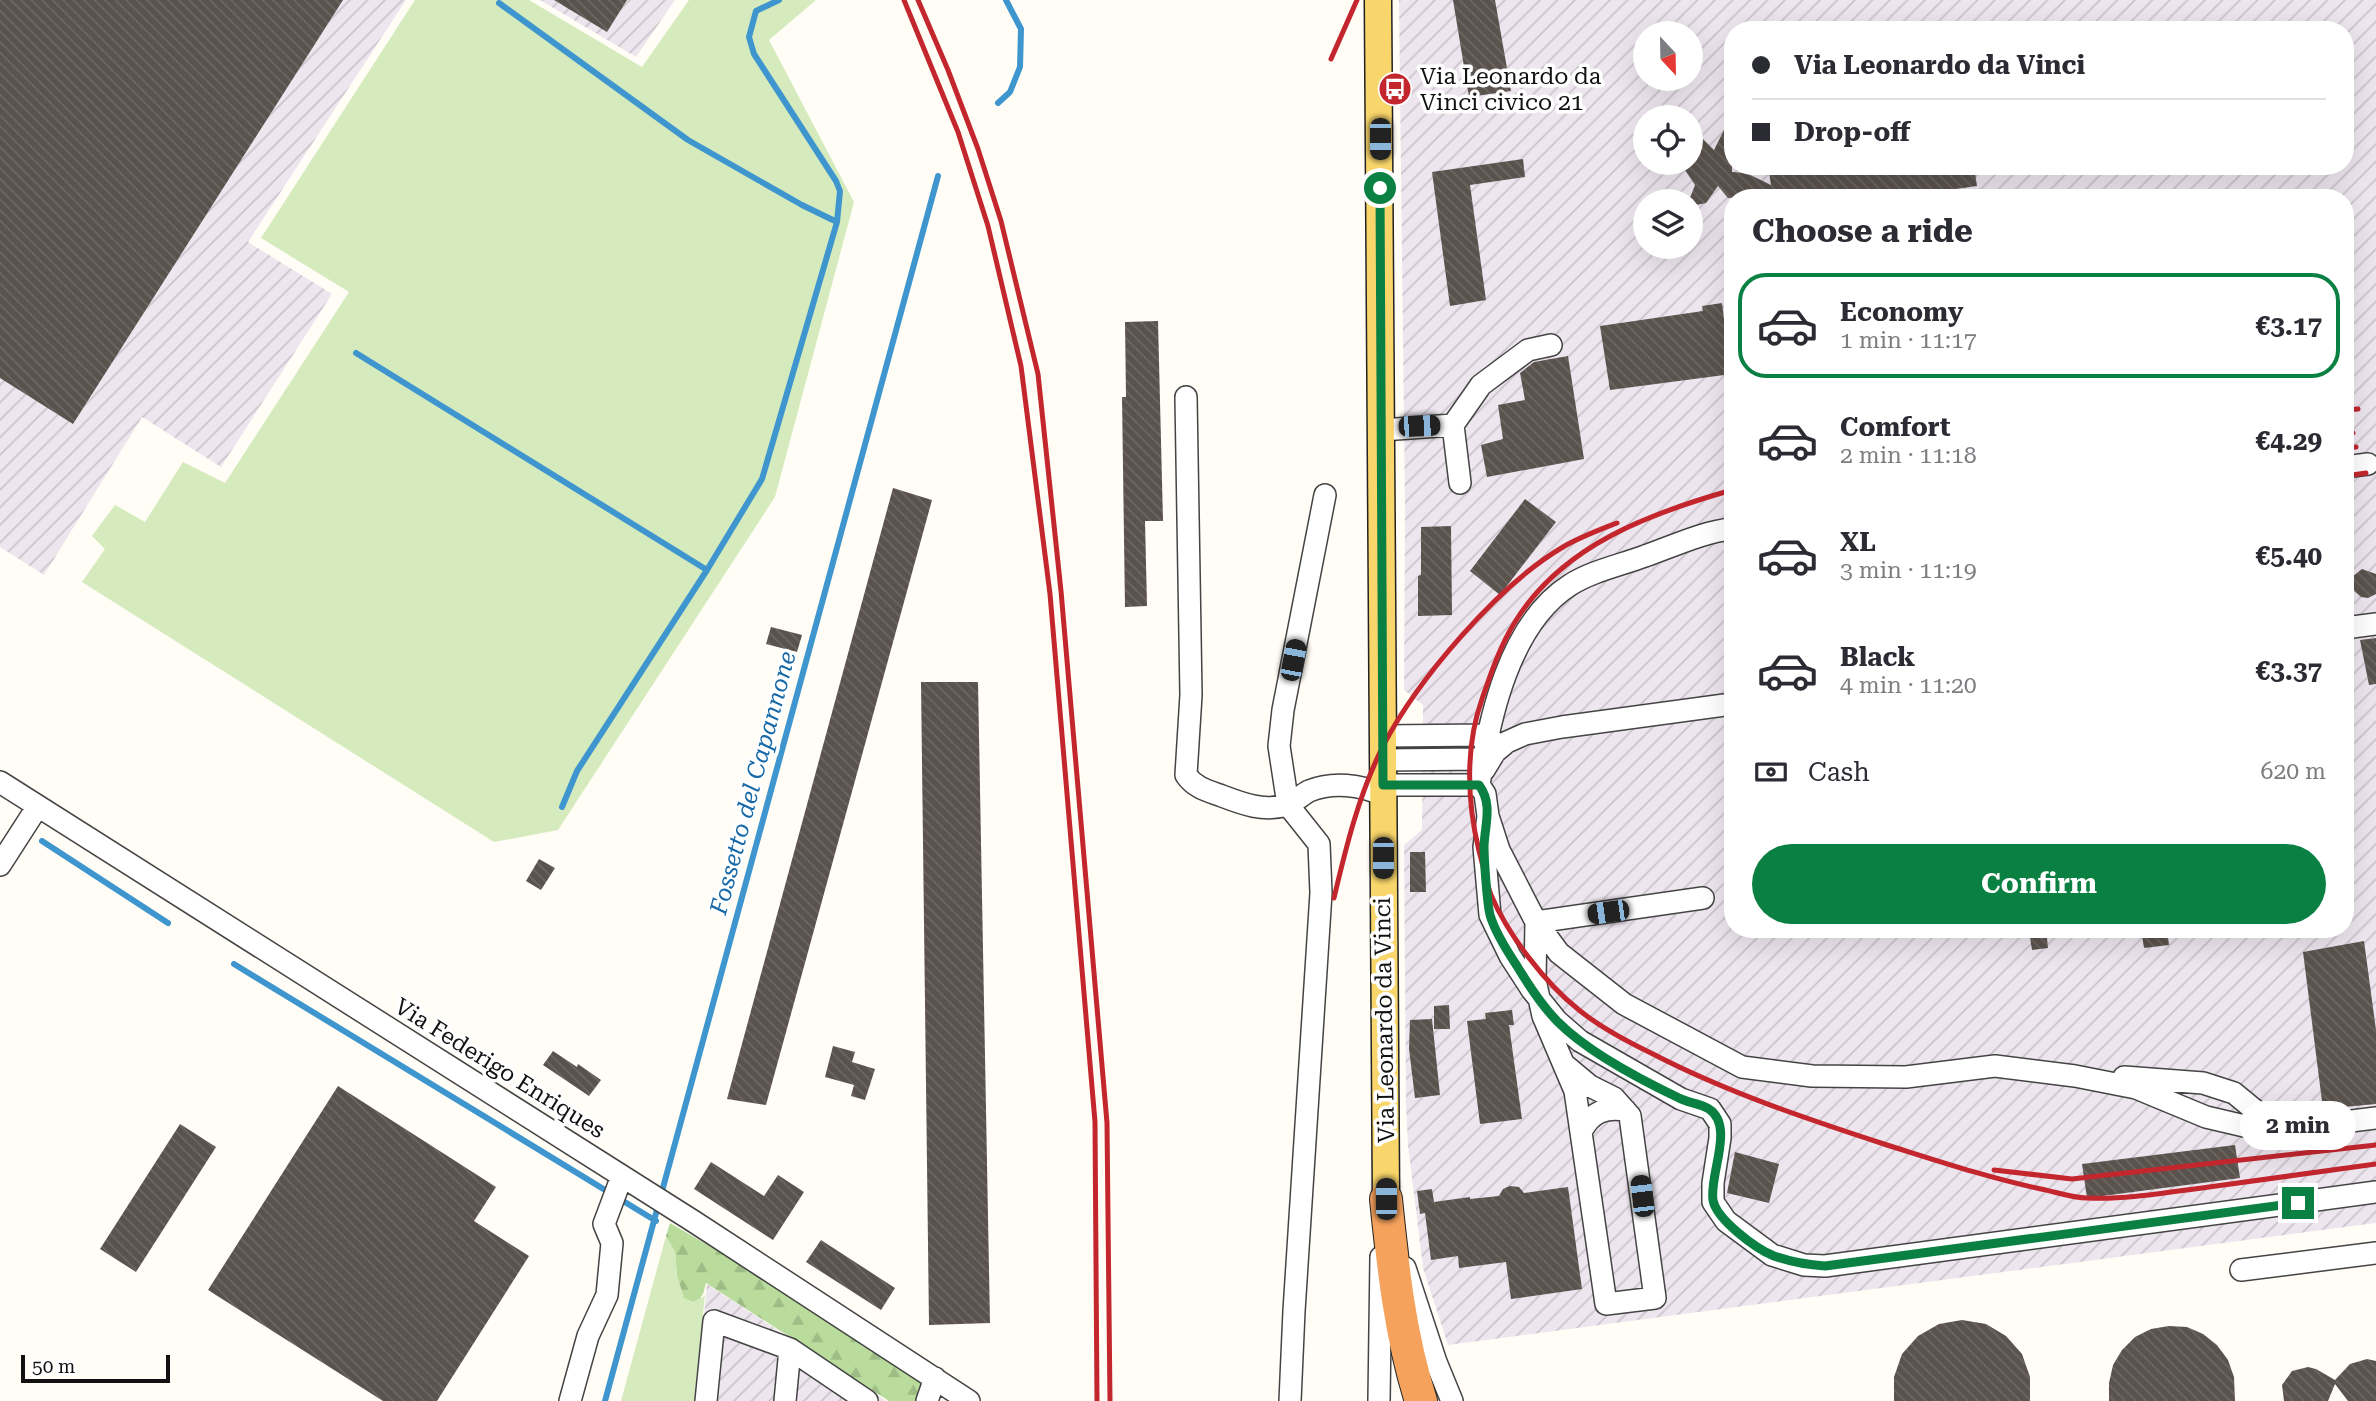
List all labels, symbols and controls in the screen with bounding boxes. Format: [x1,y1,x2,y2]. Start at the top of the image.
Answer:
north arrow [1633,21,1703,91]
map controls [1633,21,1703,259]
text: Via Leonardo da Vinci [1794,50,2085,80]
place label: Via Leonardo da Vinci civico 21 [1420,63,1602,116]
bus stop icon: Via Leonardo da Vinci civico 21 [1376,70,1414,108]
button: locate [1633,105,1703,175]
text: Drop-off [1794,117,1910,147]
car [1370,118,1391,160]
route start [1364,172,1396,204]
button: layers [1633,189,1703,259]
text: Choose a ride [1752,212,1973,250]
icon: car [1756,294,1819,357]
text: Economy [1840,297,1963,327]
text: €3.17 [2256,311,2322,341]
text: 1 min · 11:17 [1840,327,1977,354]
icon: car [1756,409,1819,472]
text: Comfort [1840,412,1950,442]
car [1398,415,1441,437]
text: €4.29 [2256,426,2322,456]
text: 2 min · 11:18 [1840,442,1977,469]
icon: car [1756,524,1819,587]
text: XL [1840,527,1876,557]
text: €5.40 [2256,541,2322,571]
text: 3 min · 11:19 [1840,557,1977,584]
car [1279,637,1308,683]
icon: car [1756,639,1819,702]
text: Black [1840,642,1915,672]
water label: Fossetto del Capannone [704,648,802,919]
text: €3.37 [2256,656,2322,686]
text: 4 min · 11:20 [1840,672,1977,699]
icon: cash [1752,753,1790,791]
text: Cash [1808,757,1870,787]
text: 620 m [2261,758,2326,785]
car [1373,837,1394,879]
button: Confirm [1752,844,2326,924]
street label: Via Leonardo da Vinci [1369,897,1400,1143]
car [1586,899,1631,925]
street label: Via Federigo Enriques [390,993,610,1144]
callout: 2 min [2240,1102,2356,1150]
text: 2 min [2266,1112,2330,1139]
car [1630,1174,1655,1218]
car [1376,1178,1397,1220]
route end [2282,1187,2314,1219]
scale bar [21,1352,170,1384]
text: 50 m [32,1355,75,1378]

